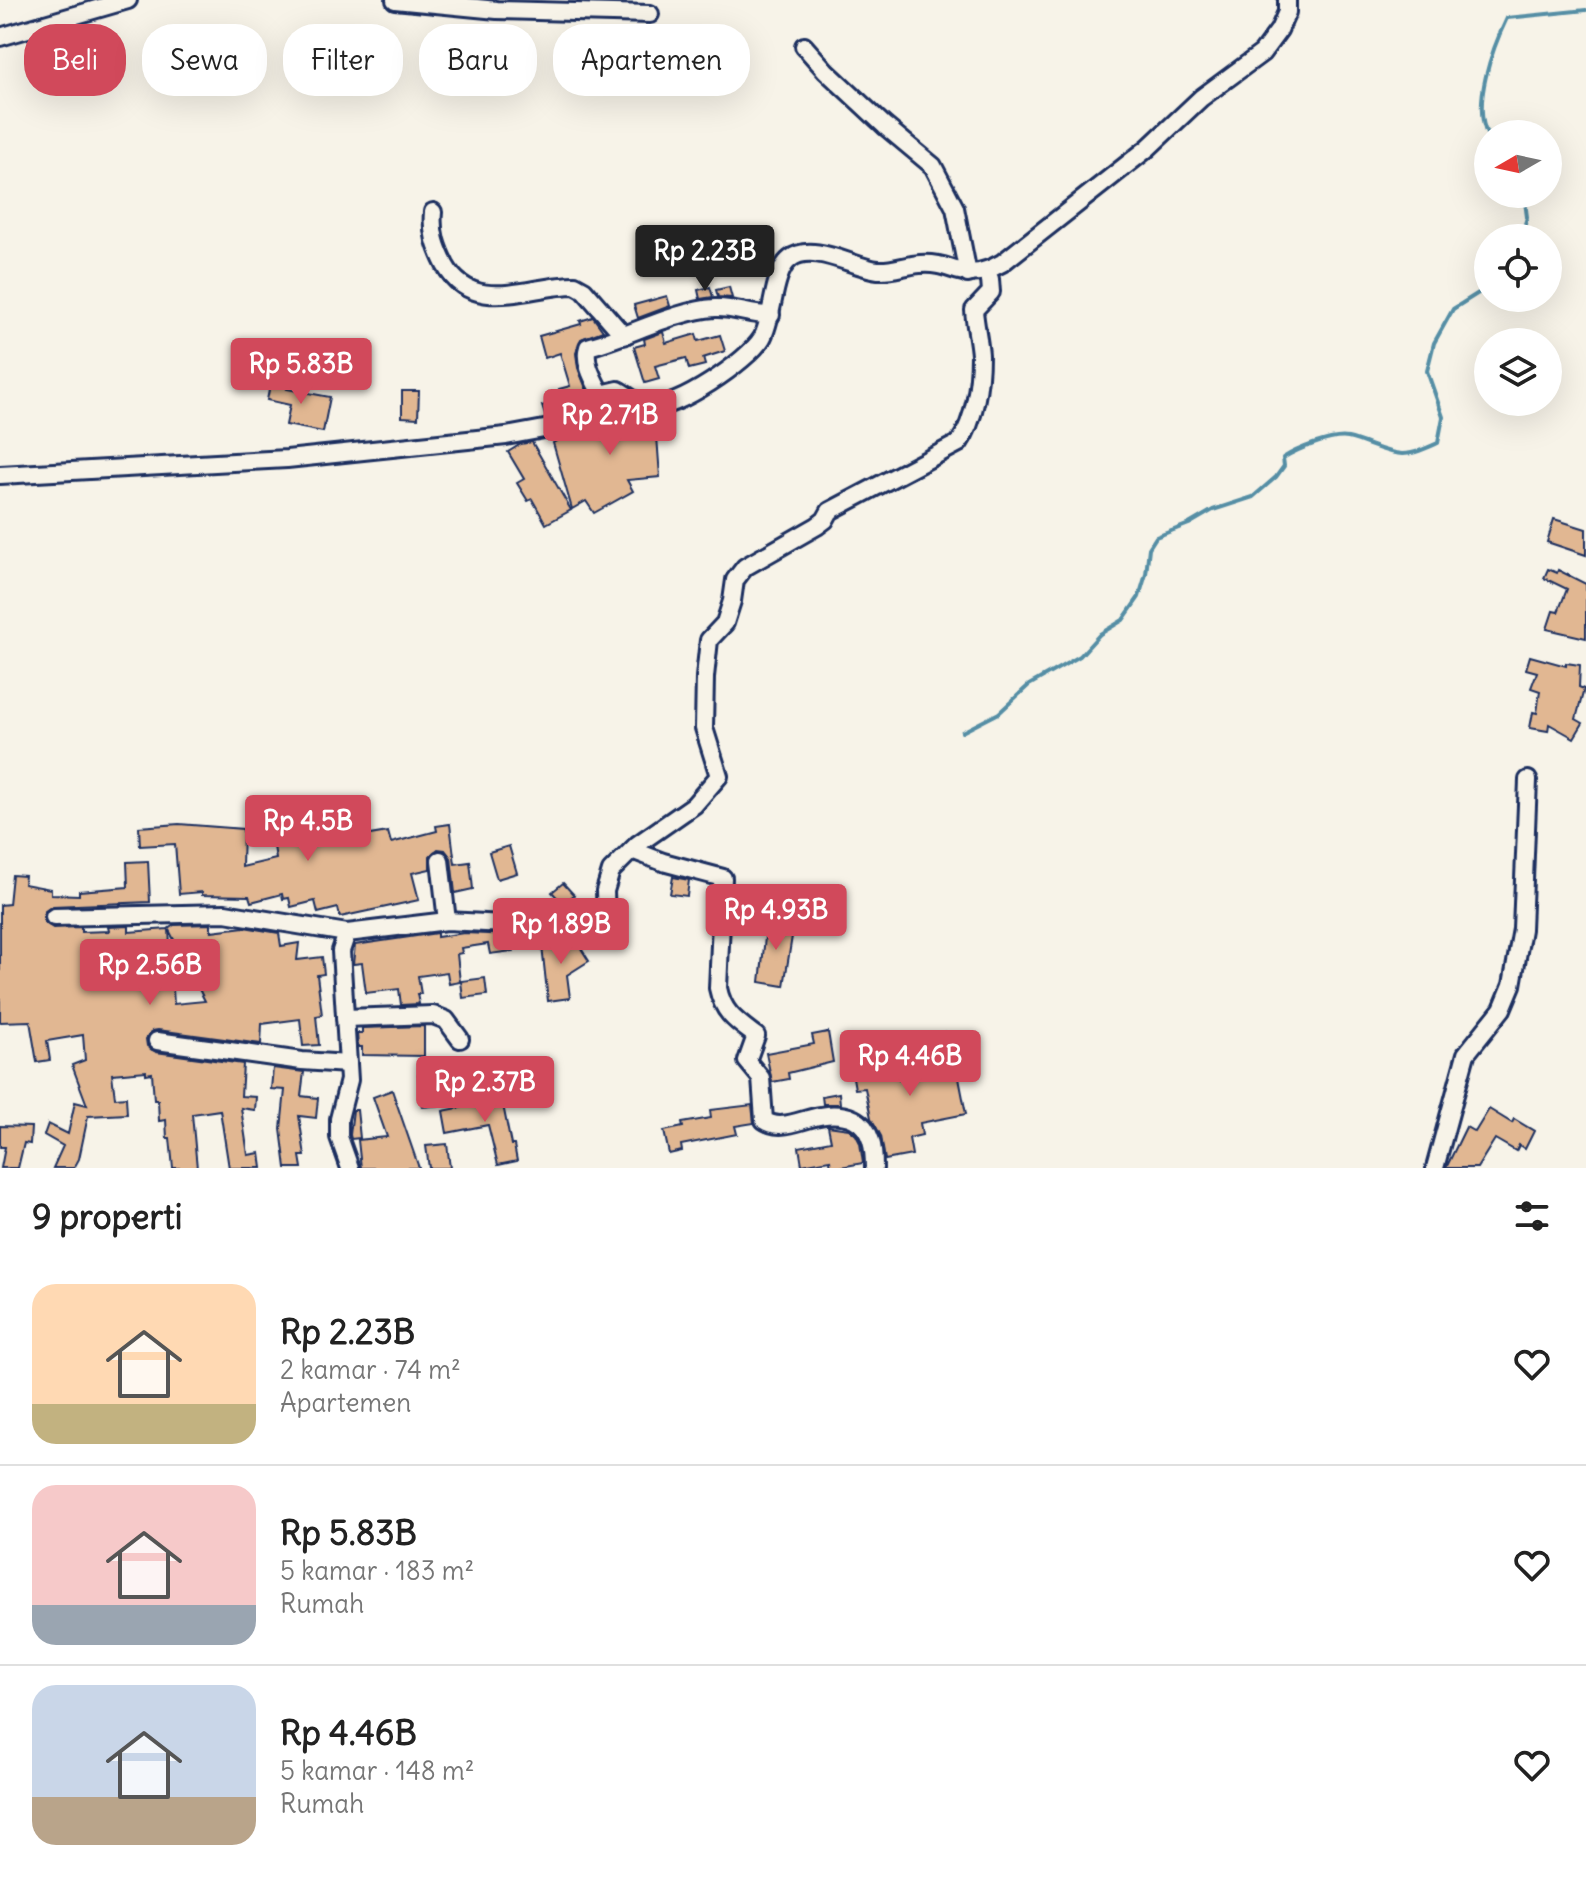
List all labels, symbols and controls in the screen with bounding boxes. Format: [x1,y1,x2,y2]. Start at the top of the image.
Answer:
chip: Beli [24,24,126,96]
chip: Sewa [142,24,267,96]
chip: Filter [283,24,403,96]
chip: Baru [419,24,537,96]
chip: Apartemen [553,24,750,96]
north arrow [1474,120,1562,208]
map controls [1474,120,1562,416]
button: locate [1474,224,1562,312]
pin: Rp 2.23B [622,225,788,293]
text: Rp 2.23B [653,234,757,267]
button: layers [1474,328,1562,416]
pin: Rp 5.83B [218,338,384,406]
text: Rp 5.83B [249,347,353,380]
pin: Rp 2.71B [527,389,693,457]
text: Rp 2.71B [561,398,659,431]
pin: Rp 4.5B [234,795,382,863]
text: Rp 4.5B [263,804,353,837]
pin: Rp 4.93B [693,884,859,952]
text: Rp 4.93B [724,893,828,926]
pin: Rp 1.89B [478,898,644,966]
text: Rp 1.89B [511,907,611,940]
pin: Rp 2.56B [67,939,233,1007]
text: Rp 2.56B [98,948,202,981]
pin: Rp 4.46B [827,1030,993,1098]
text: Rp 4.46B [858,1039,962,1072]
pin: Rp 2.37B [402,1056,568,1124]
text: Rp 2.37B [434,1065,536,1098]
icon: filters [1510,1194,1554,1238]
text: 9 properti [32,1195,182,1238]
text: Rp 2.23B [280,1310,415,1353]
icon: home [96,1316,192,1412]
icon: heart [1510,1342,1554,1386]
text: 2 kamar · 74 m² [280,1353,461,1386]
text: Apartemen [280,1386,411,1419]
text: Rp 5.83B [280,1511,417,1554]
icon: home [96,1517,192,1613]
icon: heart [1510,1543,1554,1587]
text: 5 kamar · 183 m² [280,1554,474,1587]
text: Rumah [280,1587,364,1620]
text: Rp 4.46B [280,1711,417,1754]
icon: home [96,1717,192,1813]
icon: heart [1510,1743,1554,1787]
text: 5 kamar · 148 m² [280,1754,475,1787]
text: Rumah [280,1787,364,1820]

